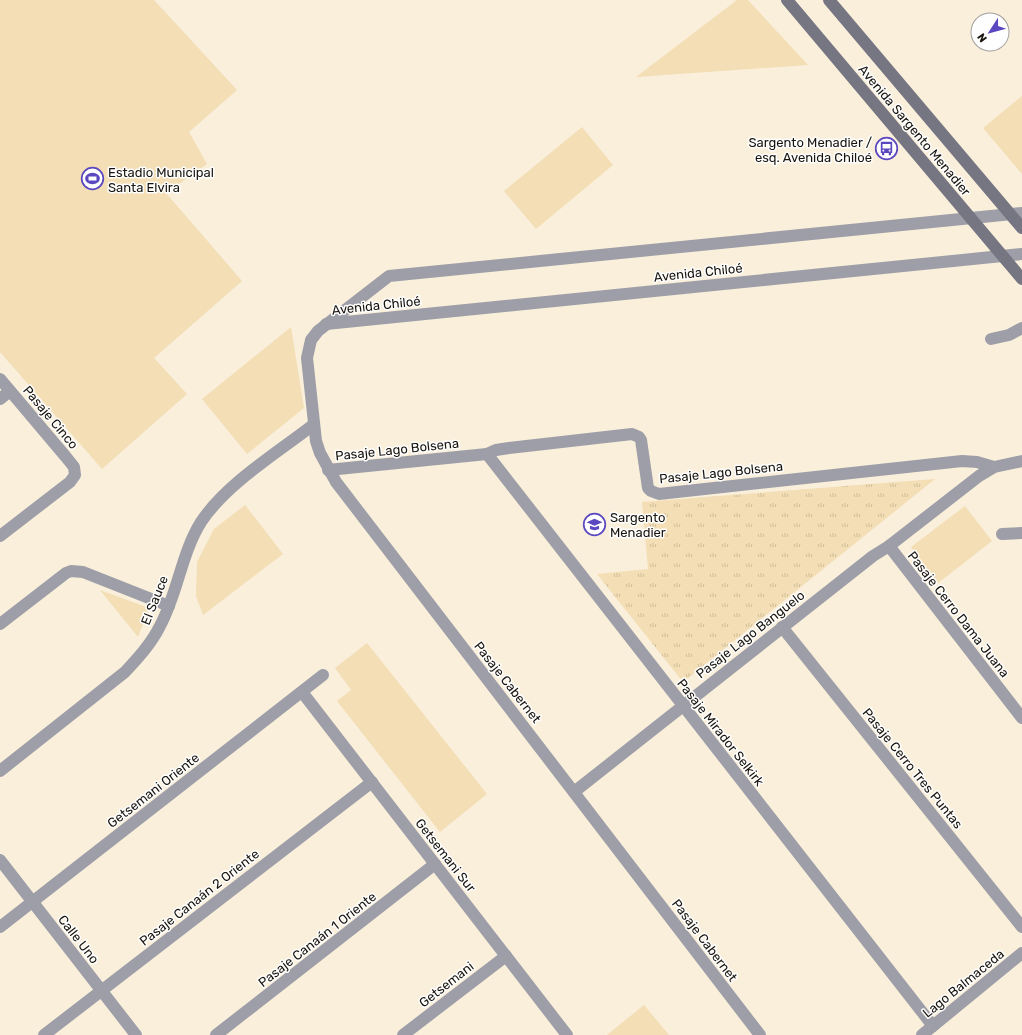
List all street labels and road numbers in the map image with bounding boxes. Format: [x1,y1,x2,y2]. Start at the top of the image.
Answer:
street label: Avenida Sargento Menadier [855,62,974,199]
street label: Avenida Chiloé [653,260,743,285]
street label: Avenida Chiloé [331,293,421,318]
street label: Pasaje Cinco [20,383,81,452]
street label: Pasaje Lago Bolsena [334,436,460,464]
street label: Pasaje Lago Bolsena [658,459,784,487]
street label: Pasaje Cerro Dama Juana [905,548,1012,680]
street label: El Sauce [138,573,171,627]
street label: Pasaje Lago Banguelo [693,587,808,682]
street label: Pasaje Cabernet [471,639,544,726]
street label: Pasaje Mirador Selkirk [674,676,767,789]
street label: Pasaje Cerro Tres Puntas [859,705,966,832]
street label: Getsemani Oriente [104,750,202,831]
street label: Getsemani Sur [412,816,479,895]
street label: Pasaje Canaán 2 Oriente [137,846,262,949]
street label: Pasaje Canaán 1 Oriente [255,889,379,990]
street label: Pasaje Cabernet [669,896,740,984]
street label: Calle Uno [55,912,102,966]
street label: Lago Balmaceda [920,946,1008,1021]
street label: Getsemani [416,959,476,1010]

